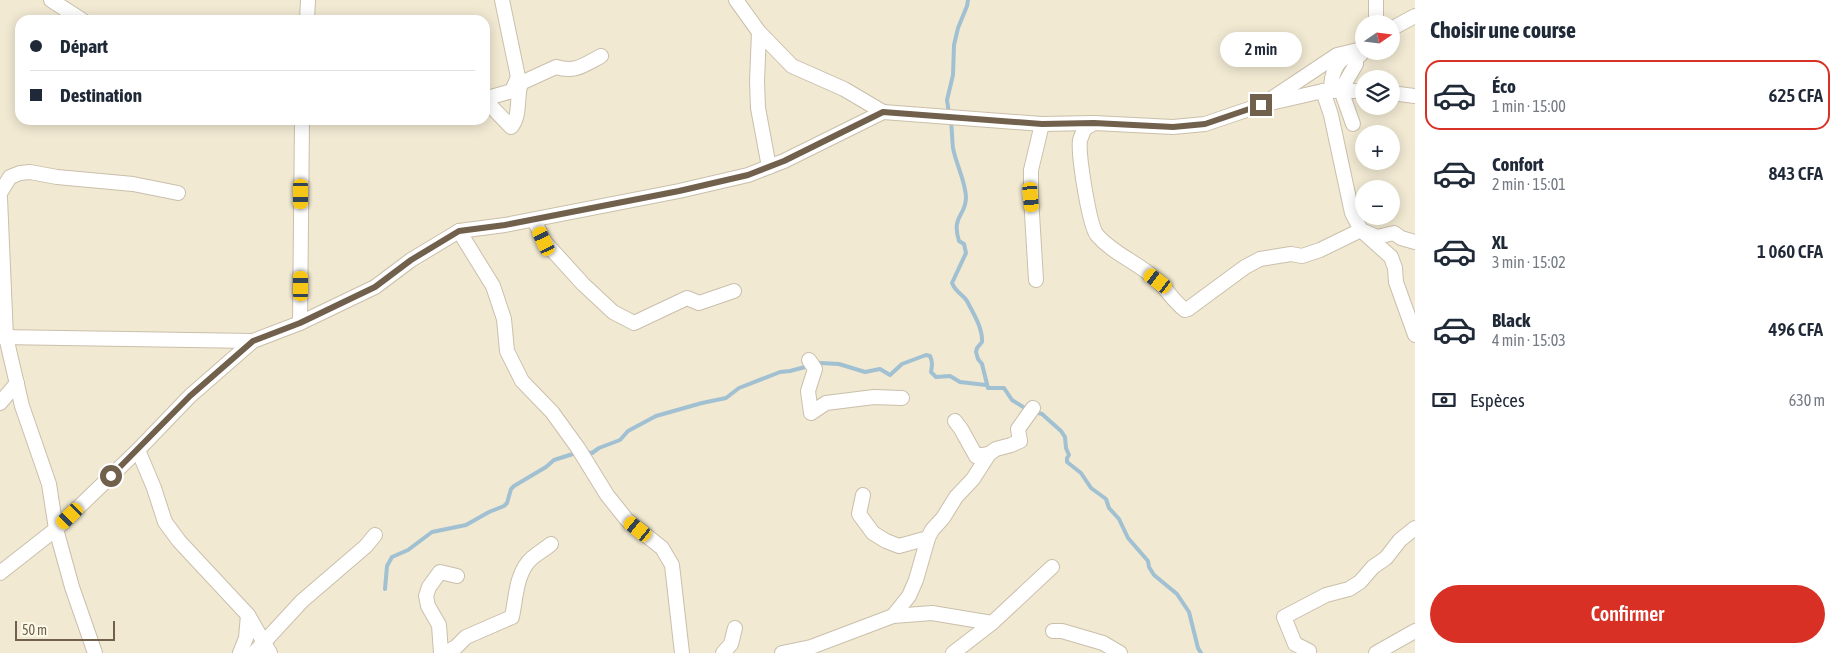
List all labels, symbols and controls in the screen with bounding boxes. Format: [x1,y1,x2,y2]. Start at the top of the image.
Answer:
north arrow [1355,15,1400,60]
map controls [1355,15,1400,225]
text: Choisir une course [1430,17,1576,43]
callout: 2 min [1220,32,1302,68]
text: Départ [60,35,108,57]
text: 2 min [1245,40,1277,58]
button: layers [1355,70,1400,115]
icon: car [1432,73,1477,118]
text: Éco [1492,75,1516,97]
text: Destination [60,84,142,106]
text: 625 CFA [1768,84,1823,106]
route end [1250,94,1272,116]
text: 1 min · 15:00 [1492,97,1566,115]
button: + [1355,125,1400,170]
icon: car [1432,151,1477,196]
text: Confort [1492,153,1544,175]
text: 843 CFA [1768,162,1823,184]
text: 2 min · 15:01 [1492,175,1566,193]
car [293,179,308,209]
button: − [1355,180,1400,225]
car [1022,181,1039,213]
car [530,224,557,258]
icon: car [1432,229,1477,274]
text: XL [1492,231,1508,253]
text: 1 060 CFA [1757,240,1823,262]
text: 3 min · 15:02 [1492,253,1566,271]
car [1141,266,1174,296]
car [293,271,308,301]
icon: car [1432,307,1477,352]
text: Black [1492,309,1530,331]
text: 496 CFA [1768,318,1823,340]
text: 4 min · 15:03 [1492,331,1566,349]
icon: cash [1430,386,1458,414]
text: Espèces [1470,389,1525,411]
text: 630 m [1789,391,1825,409]
route start [100,465,122,487]
car [53,500,86,532]
car [621,514,654,544]
button: Confirmer [1430,585,1825,643]
scale bar [15,618,115,641]
text: 50 m [22,622,47,638]

